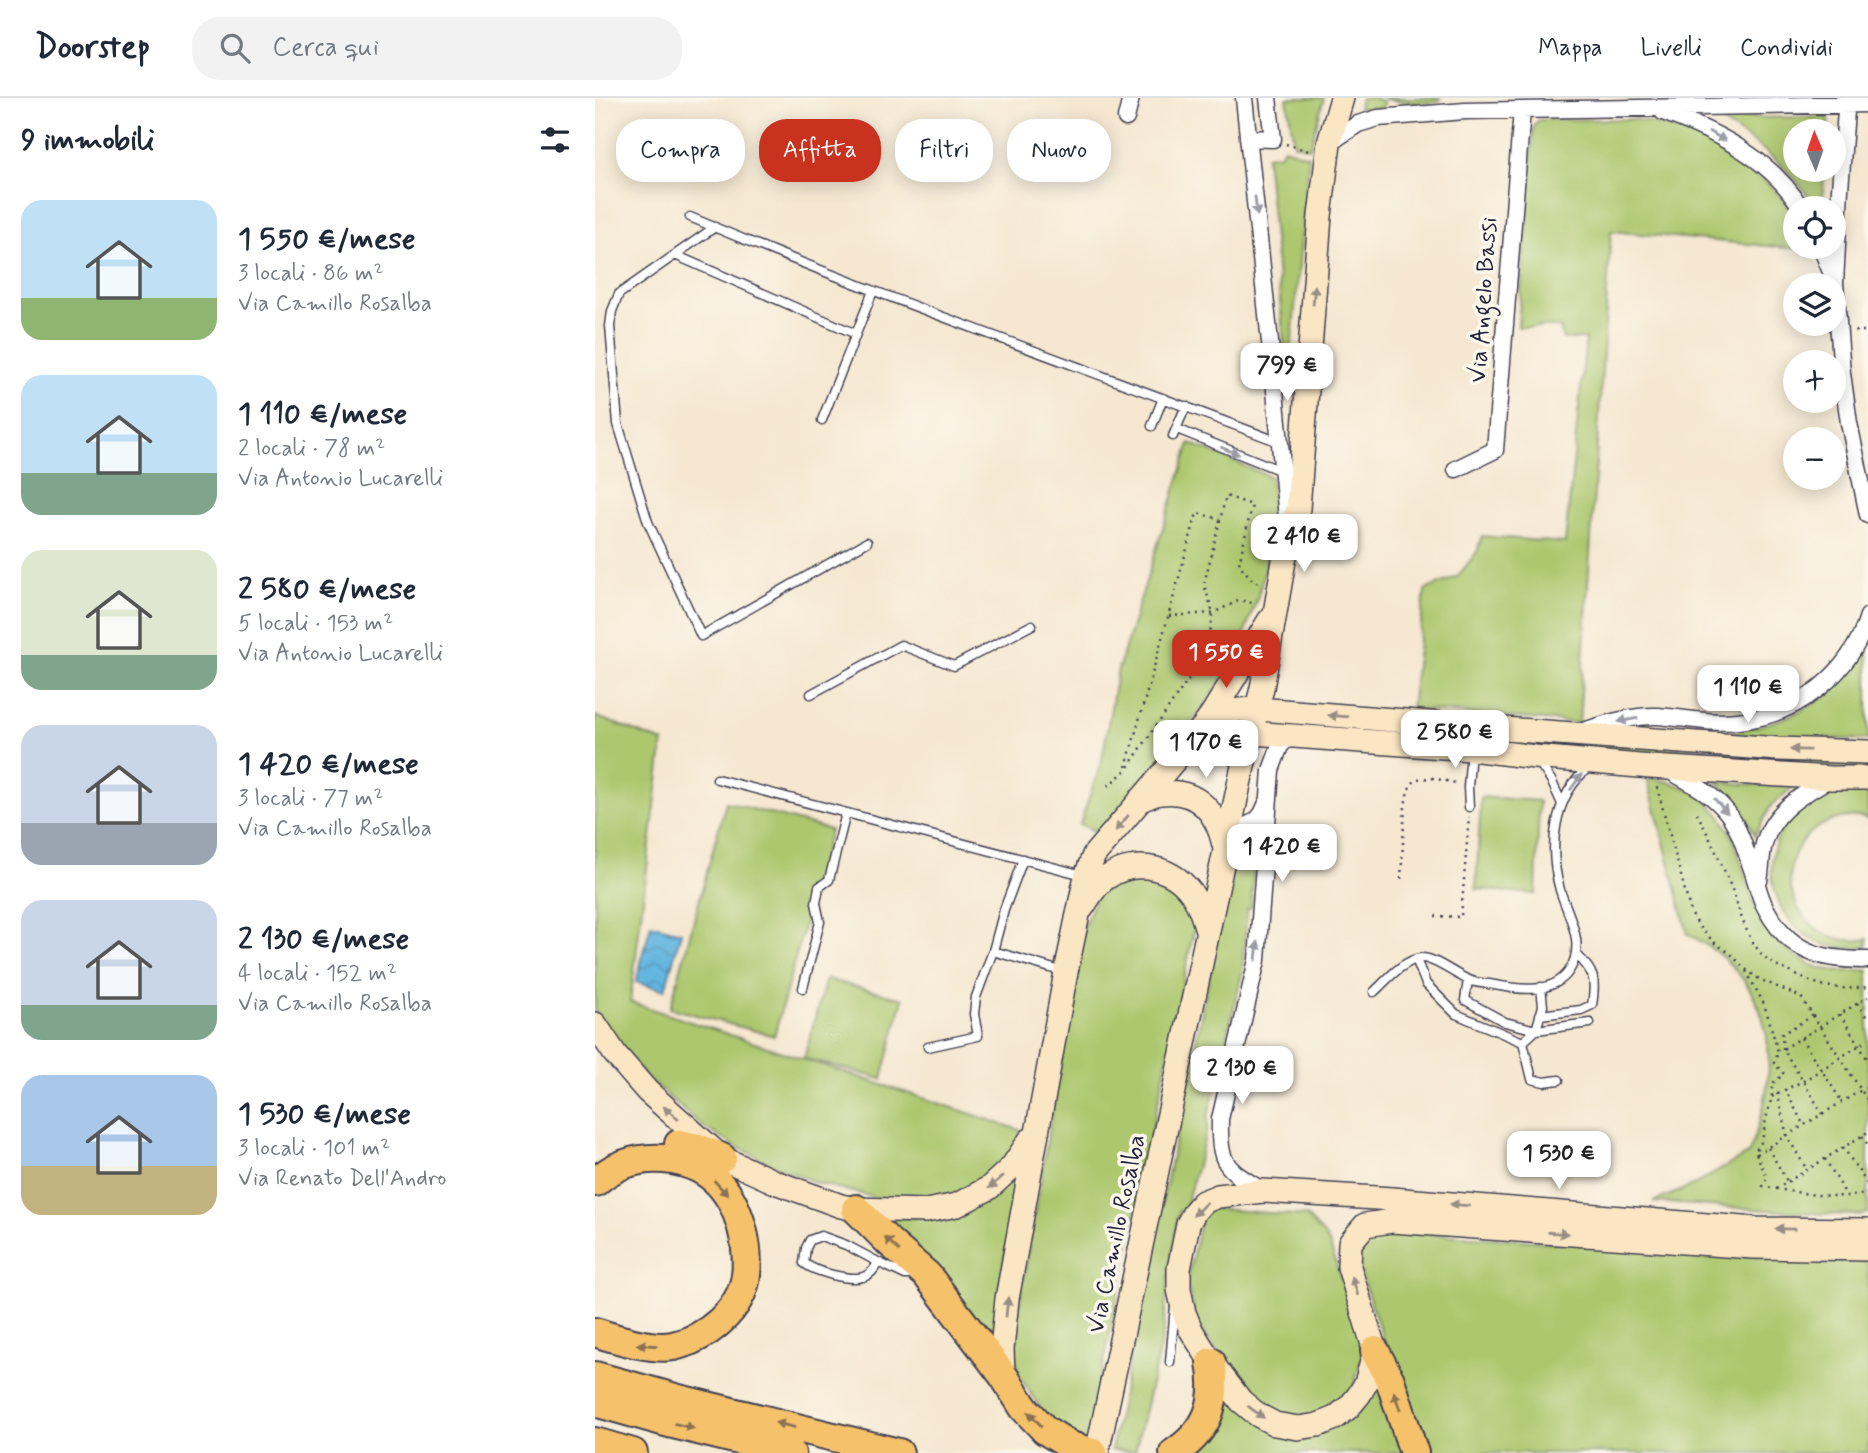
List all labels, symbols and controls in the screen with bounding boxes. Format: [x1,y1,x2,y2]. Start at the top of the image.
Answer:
search box [192,17,682,80]
text: Doorstep [35,26,150,70]
icon: search [216,29,254,67]
text: Cerca qui [272,31,379,65]
text: Mappa [1538,33,1602,64]
text: Livelli [1640,33,1702,64]
text: Condividi [1740,33,1833,64]
chip: Compra [616,119,745,182]
chip: Affitta [759,119,881,182]
chip: Filtri [895,119,993,182]
chip: Nuovo [1007,119,1111,182]
north arrow [1783,119,1846,182]
map controls [1783,119,1846,490]
text: 9 immobili [21,121,155,160]
icon: filters [536,121,574,159]
one-way arrow [1707,130,1726,142]
one-way arrow [1250,195,1261,217]
button: locate [1783,196,1846,259]
street label: Via Angelo Bassi [1463,216,1508,384]
text: 1 550 €/mese [238,220,415,259]
icon: home [77,228,161,312]
text: 3 locali · 86 m² [238,259,383,289]
button: layers [1783,273,1846,336]
one-way arrow [1309,283,1320,305]
text: Via Camillo Rosalba [238,289,432,319]
pin: 799 € [1238,344,1336,403]
button: + [1783,350,1846,413]
text: 799 € [1256,351,1318,381]
text: 1 110 €/mese [238,395,407,434]
icon: home [77,403,161,487]
button: − [1783,427,1846,490]
text: 2 locali · 78 m² [238,434,385,464]
one-way arrow [1220,445,1240,457]
text: Via Antonio Lucarelli [238,464,443,494]
pin: 2 410 € [1239,514,1369,574]
text: 2 410 € [1267,522,1341,552]
text: 2 580 €/mese [238,570,416,609]
icon: home [77,578,161,662]
text: 5 locali · 153 m² [238,609,393,639]
pin: 1 550 € [1161,630,1291,690]
text: 1 550 € [1188,638,1264,668]
text: Via Antonio Lucarelli [238,639,443,669]
pin: 1 110 € [1683,666,1813,725]
text: 1 110 € [1713,673,1783,703]
one-way arrow [1327,710,1349,721]
pin: 2 580 € [1390,710,1520,770]
one-way arrow [1617,715,1639,726]
text: 2 580 € [1417,718,1493,748]
pin: 1 170 € [1141,720,1271,780]
text: 1 170 € [1169,728,1243,758]
one-way arrow [1789,744,1811,756]
text: 1 420 €/mese [238,745,419,784]
icon: home [77,753,161,837]
one-way arrow [1569,773,1583,791]
text: 3 locali · 77 m² [238,784,383,814]
one-way arrow [1713,797,1729,815]
one-way arrow [1114,813,1129,831]
text: Via Camillo Rosalba [238,814,432,844]
pin: 1 420 € [1217,824,1347,884]
text: 1 420 € [1243,832,1321,862]
text: 2 130 €/mese [238,920,409,959]
icon: home [77,928,161,1012]
one-way arrow [1252,940,1263,962]
text: 4 locali · 152 m² [238,959,397,989]
text: Via Camillo Rosalba [238,989,432,1019]
pin: 2 130 € [1177,1046,1307,1106]
text: 2 130 € [1207,1054,1277,1084]
text: 1 530 €/mese [238,1095,411,1134]
icon: home [77,1103,161,1187]
one-way arrow [662,1105,680,1121]
street label: Via Camillo Rosalba [1081,1132,1153,1336]
pin: 1 530 € [1494,1132,1624,1191]
text: 3 locali · 101 m² [238,1134,390,1164]
text: 1 530 € [1523,1139,1595,1169]
text: Via Renato Dell'Andro [238,1164,446,1194]
one-way arrow [987,1174,1004,1189]
one-way arrow [713,1179,729,1196]
one-way arrow [1449,1199,1471,1210]
one-way arrow [1192,1200,1209,1217]
one-way arrow [1773,1223,1795,1235]
one-way arrow [1547,1228,1569,1239]
one-way arrow [883,1236,901,1252]
one-way arrow [1349,1275,1360,1296]
one-way arrow [1001,1296,1012,1318]
one-way arrow [636,1339,658,1350]
one-way arrow [1391,1391,1401,1412]
one-way arrow [1247,1405,1265,1419]
one-way arrow [1027,1411,1043,1428]
one-way arrow [774,1419,796,1430]
one-way arrow [673,1421,695,1432]

